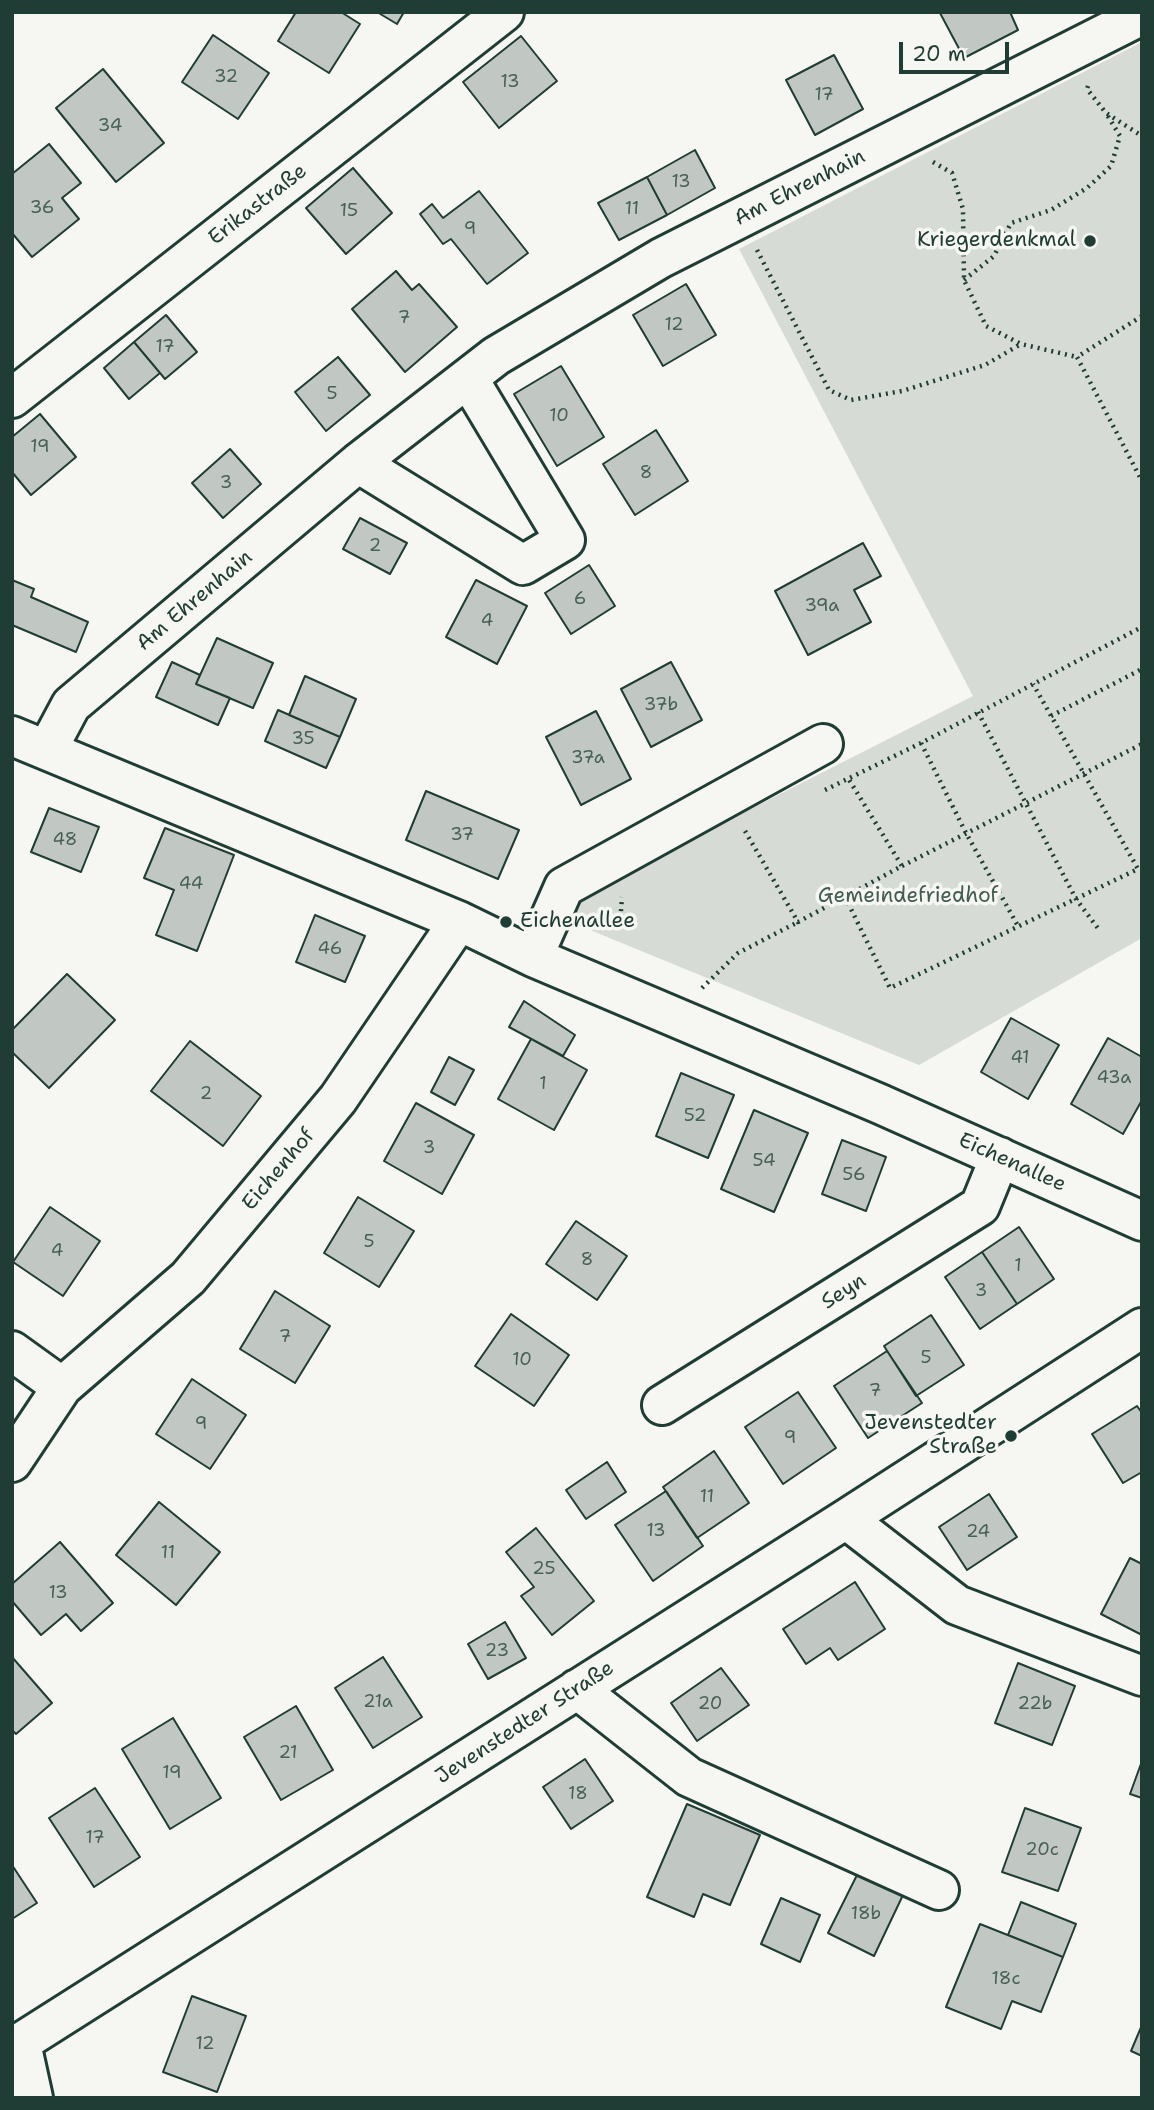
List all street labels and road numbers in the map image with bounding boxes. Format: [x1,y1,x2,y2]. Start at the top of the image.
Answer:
street label: Am Ehrenhain [730,144,870,232]
street label: Erikastraße [204,159,312,251]
street label: Am Ehrenhain [132,545,258,657]
street label: Eichenhof [237,1124,321,1216]
street label: Eichenallee [954,1128,1070,1198]
street label: Seyn [817,1269,871,1315]
street label: Jevenstedter Straße [431,1656,619,1790]

